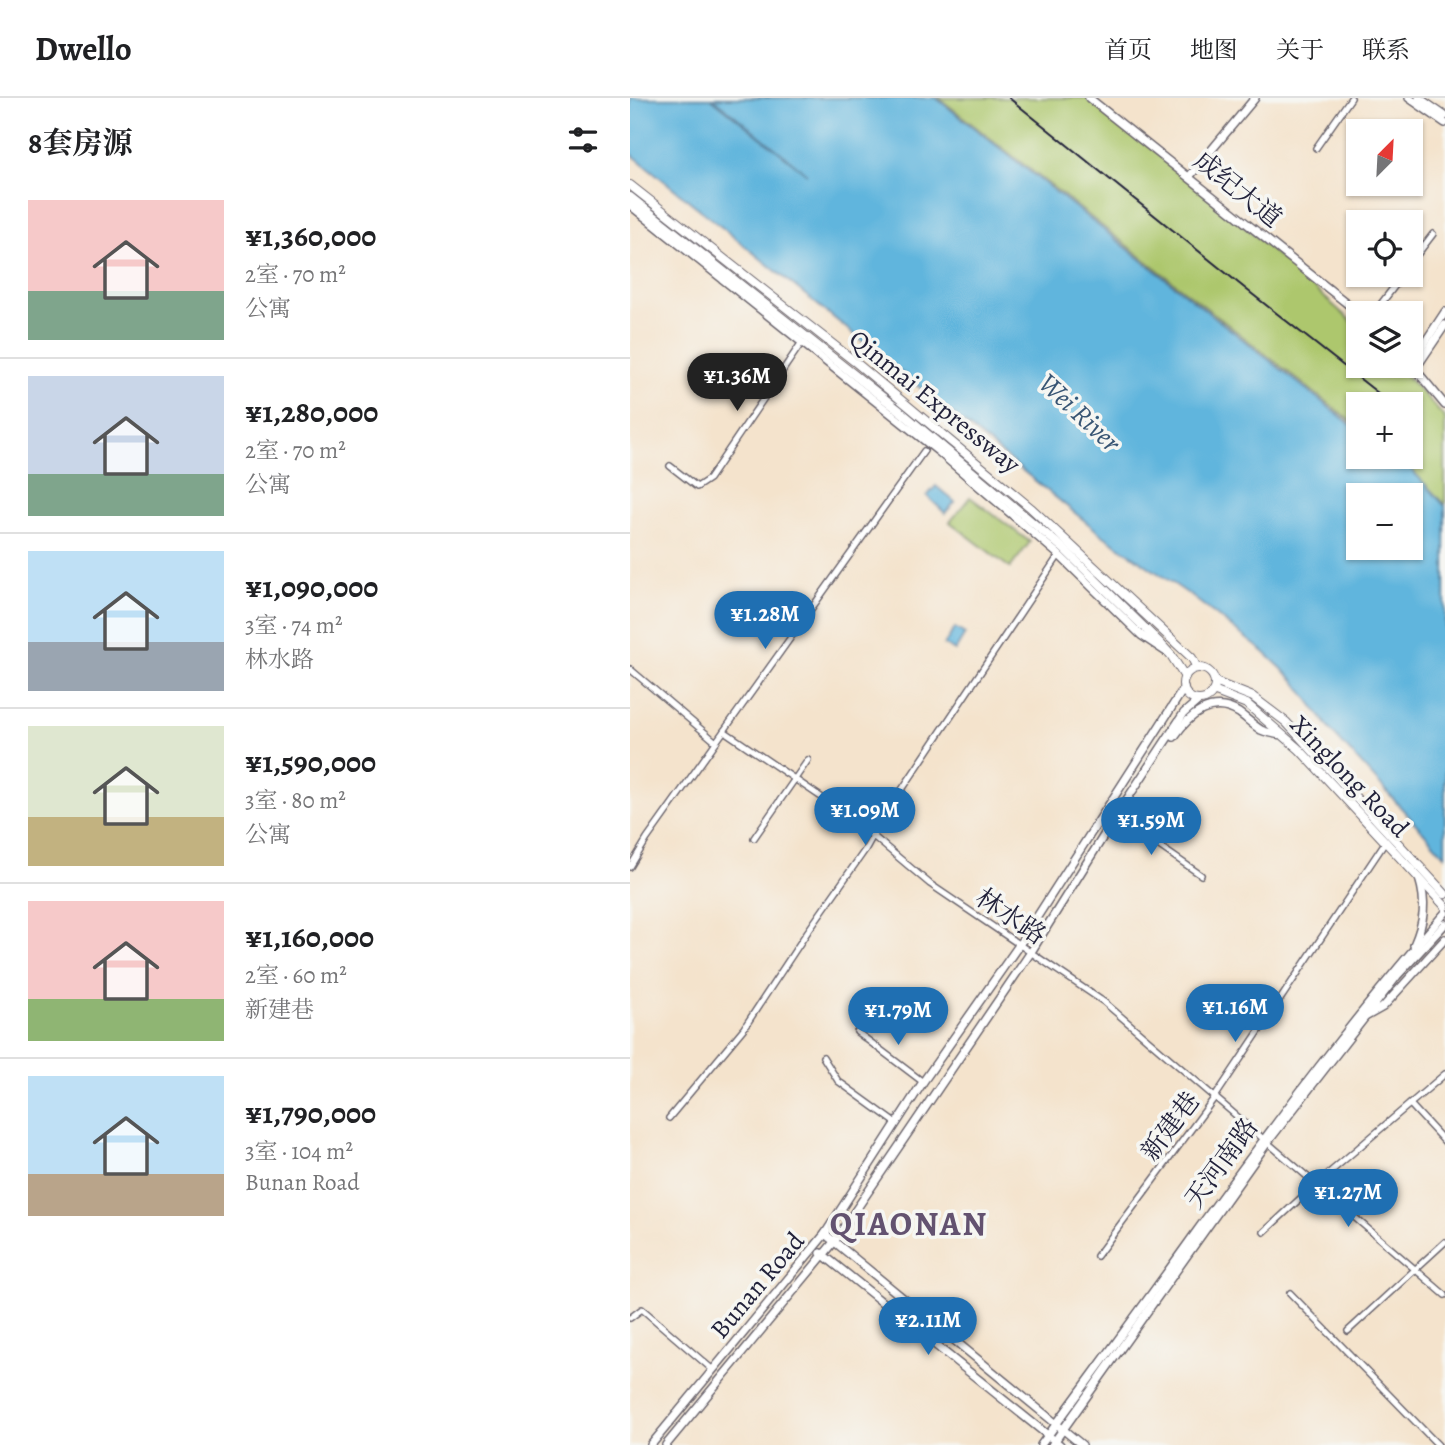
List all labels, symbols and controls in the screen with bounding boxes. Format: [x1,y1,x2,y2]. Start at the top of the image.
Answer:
text: Dwello [35,26,132,71]
text: 首页 [1104,34,1152,66]
text: 地图 [1190,34,1238,66]
text: 关于 [1276,34,1324,66]
text: 联系 [1362,34,1410,66]
north arrow [1346,119,1423,196]
map controls [1346,119,1423,560]
icon: filters [564,121,602,159]
text: 8套房源 [28,123,132,163]
street label: 成纪大道 [1186,143,1289,236]
button: locate [1346,210,1423,287]
text: ¥1,360,000 [245,216,376,256]
icon: home [84,228,168,312]
text: 2室 · 70 m² [245,259,346,290]
text: 公寓 [245,293,291,324]
button: layers [1346,301,1423,378]
street label: Qinmai Expressway [842,321,1028,482]
pin: ¥1.36M [680,354,794,413]
text: ¥1.36M [703,360,771,391]
water label: Wei River [1030,365,1130,462]
text: ¥1,280,000 [245,392,378,432]
button: + [1346,392,1423,469]
icon: home [84,404,168,488]
text: 2室 · 70 m² [245,435,346,466]
text: 公寓 [245,469,291,500]
button: − [1346,483,1423,560]
text: ¥1,090,000 [245,567,378,607]
icon: home [84,579,168,663]
pin: ¥1.28M [708,592,822,651]
text: ¥1.28M [730,598,800,629]
text: 3室 · 74 m² [245,610,343,641]
text: 林水路 [245,644,314,675]
street label: Xinglong Road [1282,708,1417,845]
text: ¥1,590,000 [245,742,376,782]
icon: home [84,754,168,838]
text: 3室 · 80 m² [245,785,346,816]
pin: ¥1.09M [808,788,922,847]
text: ¥1.09M [830,794,900,825]
pin: ¥1.59M [1094,798,1208,857]
text: ¥1.59M [1117,804,1185,835]
text: 公寓 [245,819,291,850]
street label: 林水路 [969,880,1053,953]
text: ¥1,160,000 [245,917,374,957]
icon: home [84,929,168,1013]
text: 2室 · 60 m² [245,960,347,991]
pin: ¥1.16M [1178,984,1292,1044]
pin: ¥1.79M [841,988,955,1047]
text: ¥1.16M [1202,991,1268,1022]
text: 新建巷 [245,994,314,1025]
text: ¥1.79M [864,994,932,1025]
street label: 新建巷 [1133,1085,1208,1168]
text: ¥1,790,000 [245,1093,376,1133]
icon: home [84,1104,168,1188]
street label: 天河南路 [1177,1111,1266,1216]
text: 3室 · 104 m² [245,1136,353,1167]
text: Bunan Road [245,1167,360,1198]
pin: ¥1.27M [1291,1170,1405,1229]
text: ¥1.27M [1314,1176,1382,1207]
district label: QIAONAN [830,1201,988,1246]
street label: Bunan Road [702,1224,812,1346]
pin: ¥2.11M [871,1298,985,1357]
text: ¥2.11M [895,1304,961,1335]

